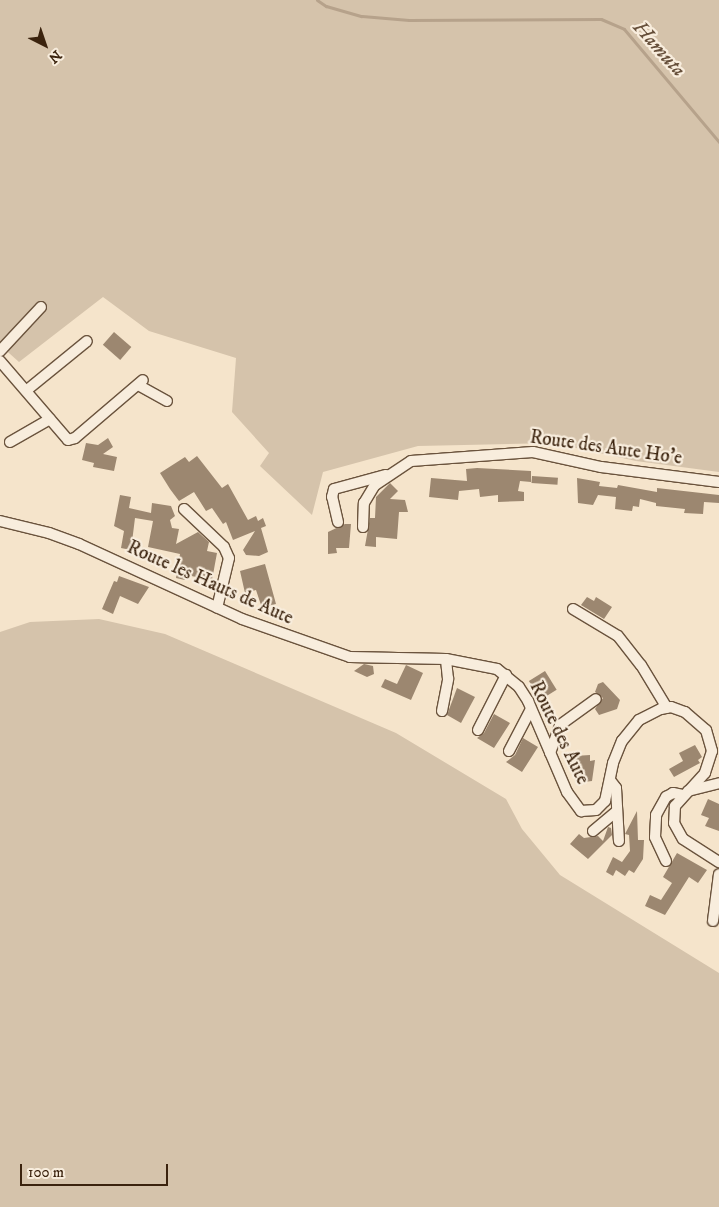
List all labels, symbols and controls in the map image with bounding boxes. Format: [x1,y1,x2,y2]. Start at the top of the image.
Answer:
water label: Hamuta [628,16,690,82]
north arrow [20,20,70,70]
text: N [45,46,65,67]
street label: Route des Aute Ho'e [528,426,684,470]
street label: Route les Hauts de Aute [123,536,297,630]
street label: Route des Aute [524,678,594,788]
scale bar [22,1154,170,1186]
text: 100 m [28,1163,64,1182]

